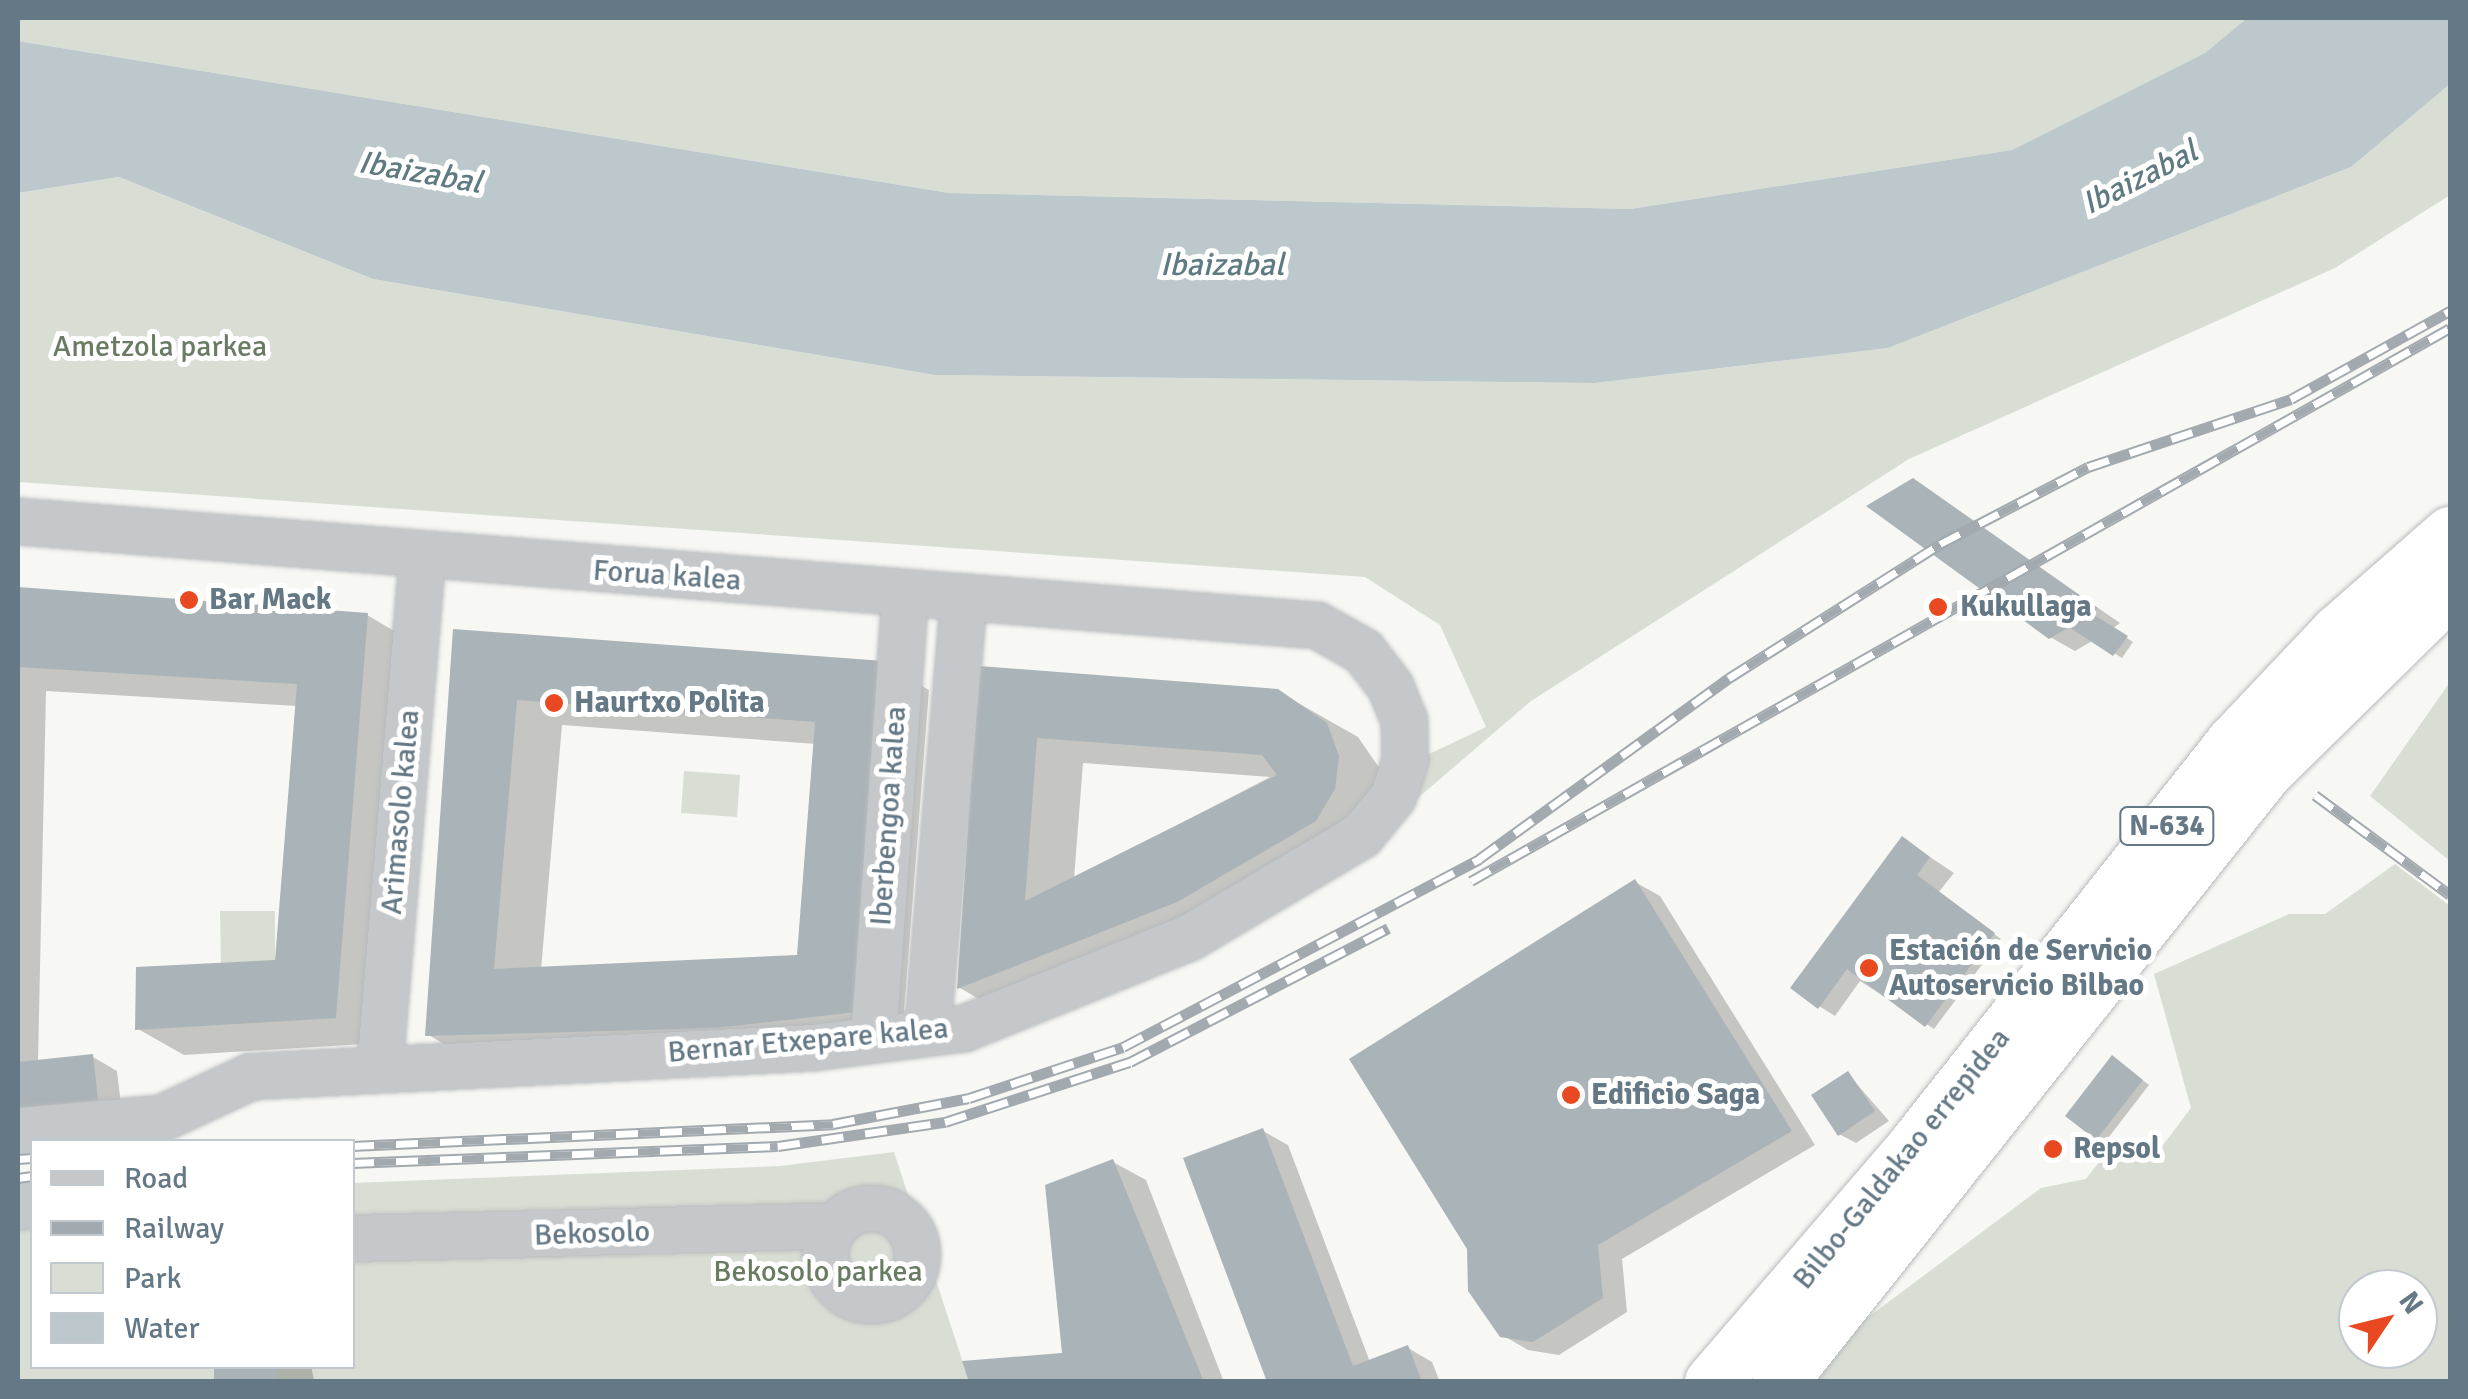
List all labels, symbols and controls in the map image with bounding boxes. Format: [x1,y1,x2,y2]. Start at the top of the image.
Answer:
water label: Ibaizabal [2076,133,2204,223]
water label: Ibaizabal [355,143,485,203]
water label: Ibaizabal [1160,246,1284,284]
park label: Ametzola parkea [53,329,267,365]
street label: Forua kalea [592,553,742,599]
place label: Bar Mack [209,582,332,618]
marker: Bar Mack [178,589,200,611]
place label: Kukullaga [1960,589,2092,625]
marker: Kukullaga [1925,594,1951,620]
place label: Haurtxo Polita [574,685,765,721]
marker: Haurtxo Polita [543,692,565,714]
street label: Iberbengoa kalea [863,705,915,927]
street label: Arimasolo kalea [374,708,428,916]
road number: N-634 [2117,803,2217,849]
place label: Estación de Servicio Autoservicio Bilbao [1889,933,2152,1004]
marker: Estación de Servicio Autoservicio Bilbao [1858,957,1880,979]
street label: Bernar Etxepare kalea [666,1011,950,1071]
street label: Bilbo-Galdakao errepidea [1786,1021,2018,1297]
place label: Edificio Saga [1591,1077,1760,1113]
marker: Edificio Saga [1560,1084,1582,1106]
place label: Repsol [2073,1131,2160,1167]
marker: Repsol [2042,1138,2064,1160]
legend [30,1139,355,1369]
text: Road [124,1160,188,1197]
text: Railway [124,1210,224,1247]
street label: Bekosolo [533,1214,651,1254]
park label: Bekosolo parkea [713,1254,923,1290]
text: Park [124,1260,182,1297]
north arrow [2338,1269,2438,1369]
text: N [2391,1285,2430,1321]
text: Water [124,1310,200,1347]

